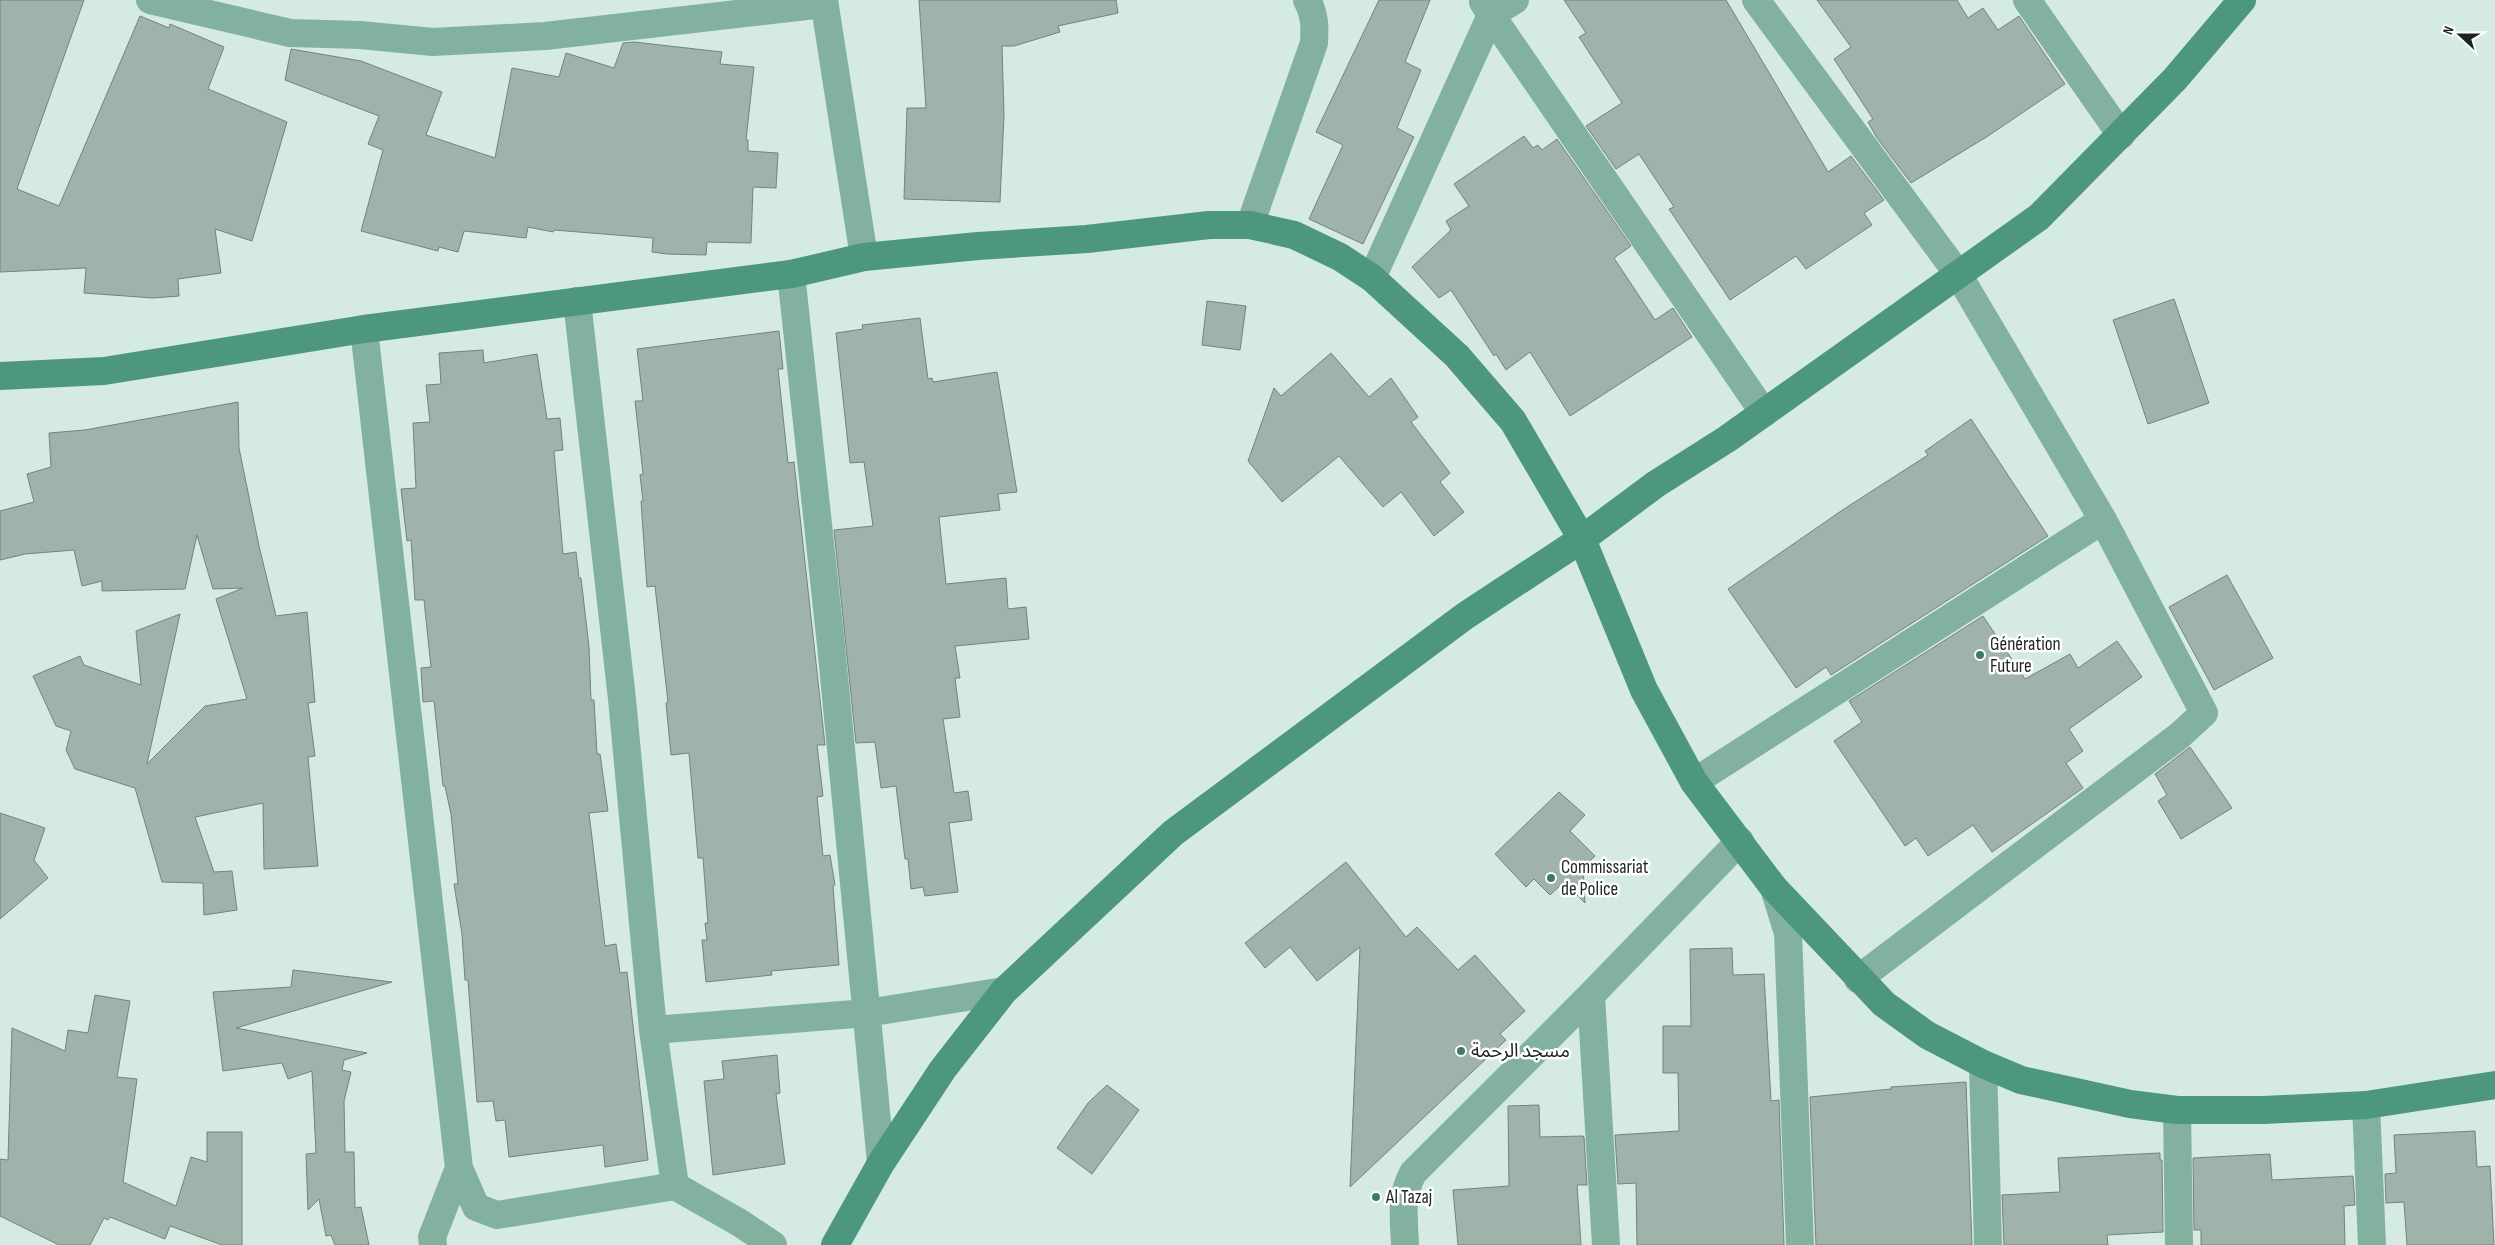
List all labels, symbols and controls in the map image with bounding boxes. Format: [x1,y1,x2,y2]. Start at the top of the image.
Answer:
north arrow [2435,10,2485,60]
text: N [2439,24,2458,37]
place label: Génération Future [1990,633,2061,678]
marker: Génération Future [1974,649,1986,661]
place label: Commissariat de Police [1561,856,1649,901]
marker: Commissariat de Police [1545,872,1557,884]
place label: مسجد الرحمة [1471,1040,1570,1063]
marker: مسجد الرحمة [1455,1045,1467,1057]
place label: Al Tazaj [1385,1186,1432,1209]
marker: Al Tazaj [1370,1191,1382,1203]

